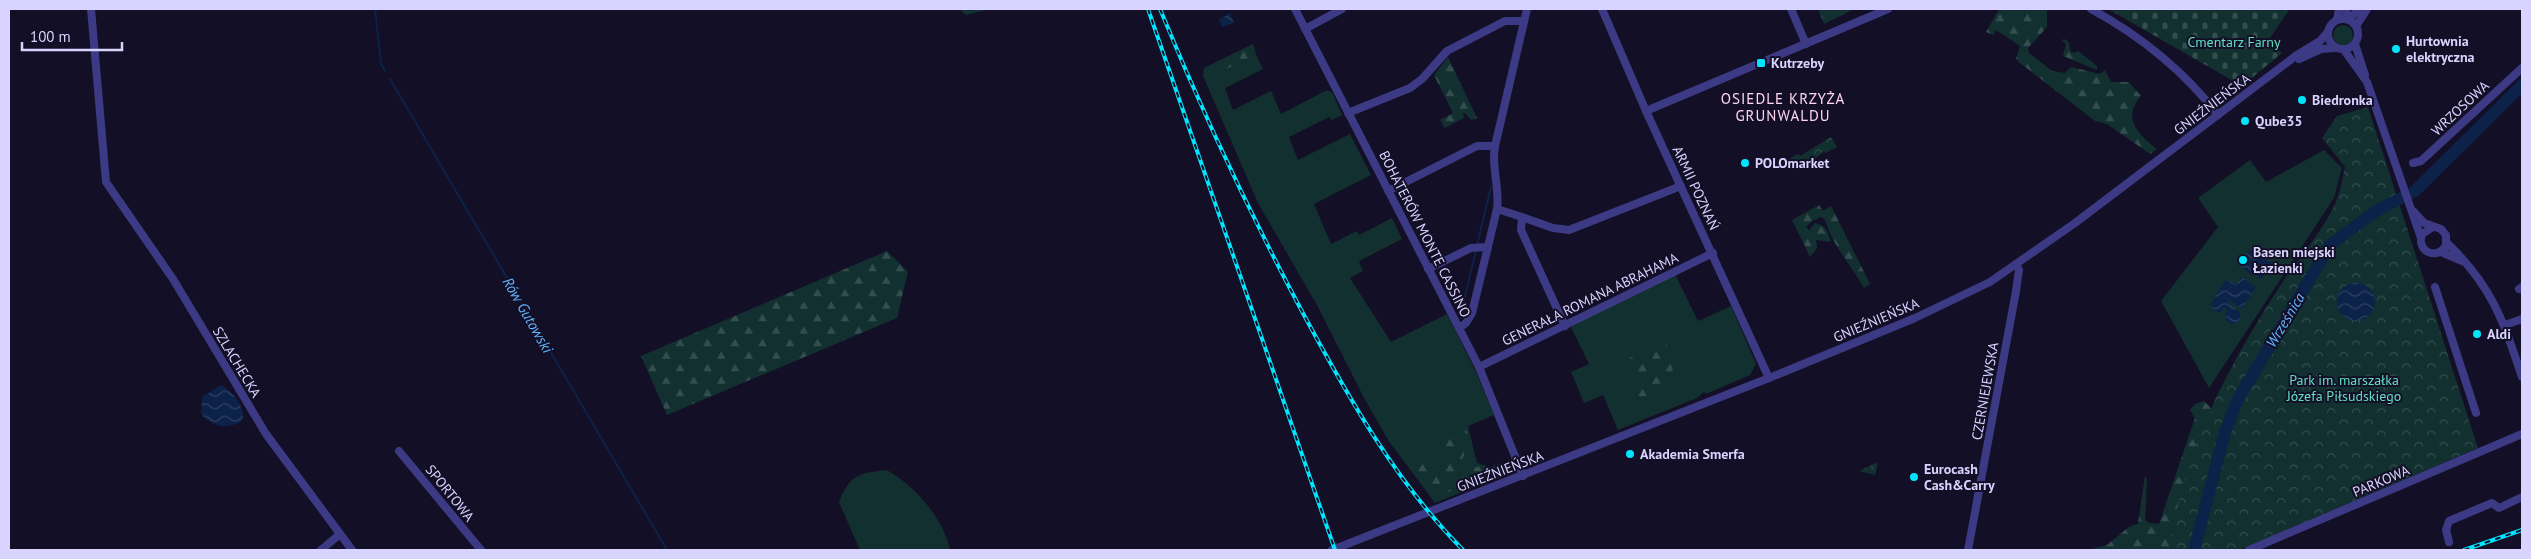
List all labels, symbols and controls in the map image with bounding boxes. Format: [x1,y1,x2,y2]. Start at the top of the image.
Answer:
scale bar [22,20,122,52]
text: 100 m [30,27,71,46]
place label: Hurtownia elektryczna [2406,32,2475,66]
park label: Cmentarz Farny [2187,33,2281,51]
marker: Hurtownia elektryczna [2390,43,2402,55]
place label: Kutrzeby [1771,54,1824,72]
marker: Kutrzeby [1755,57,1767,69]
street label: GNIEŹNIEŃSKA [2170,69,2255,139]
street label: WRZOSOWA [2427,76,2493,139]
district label: OSIEDLE KRZYŻA GRUNWALDU [1721,89,1845,125]
place label: Biedronka [2312,91,2373,109]
marker: Biedronka [2296,94,2308,106]
place label: Qube35 [2255,112,2302,130]
marker: Qube35 [2239,115,2251,127]
street label: ARMII POZNAŃ [1669,143,1723,233]
street label: BOHATERÓW MONTE CASSINO [1375,148,1475,320]
place label: POLOmarket [1755,154,1829,172]
marker: POLOmarket [1739,157,1751,169]
place label: Basen miejski Łazienki [2253,243,2335,277]
street label: GENERAŁA ROMANA ABRAHAMA [1499,248,1682,350]
marker: Basen miejski Łazienki [2237,254,2249,266]
water label: Rów Gutowski [499,274,558,357]
water label: Wrześnica [2261,289,2309,351]
street label: GNIEŹNIEŃSKA [1830,294,1922,346]
street label: SZLACHECKA [209,323,266,401]
place label: Aldi [2487,325,2511,343]
marker: Aldi [2471,328,2483,340]
street label: CZERNIEJEWSKA [1968,340,2003,441]
park label: Park im. marszałka Józefa Piłsudskiego [2286,371,2401,405]
place label: Akademia Smerfa [1640,445,1745,463]
street label: GNIEŹNIEŃSKA [1454,446,1547,496]
marker: Akademia Smerfa [1624,448,1636,460]
place label: Eurocash Cash&Carry [1924,460,1995,494]
street label: SPORTOWA [422,461,479,526]
street label: PARKOWA [2350,461,2413,501]
marker: Eurocash Cash&Carry [1908,471,1920,483]

